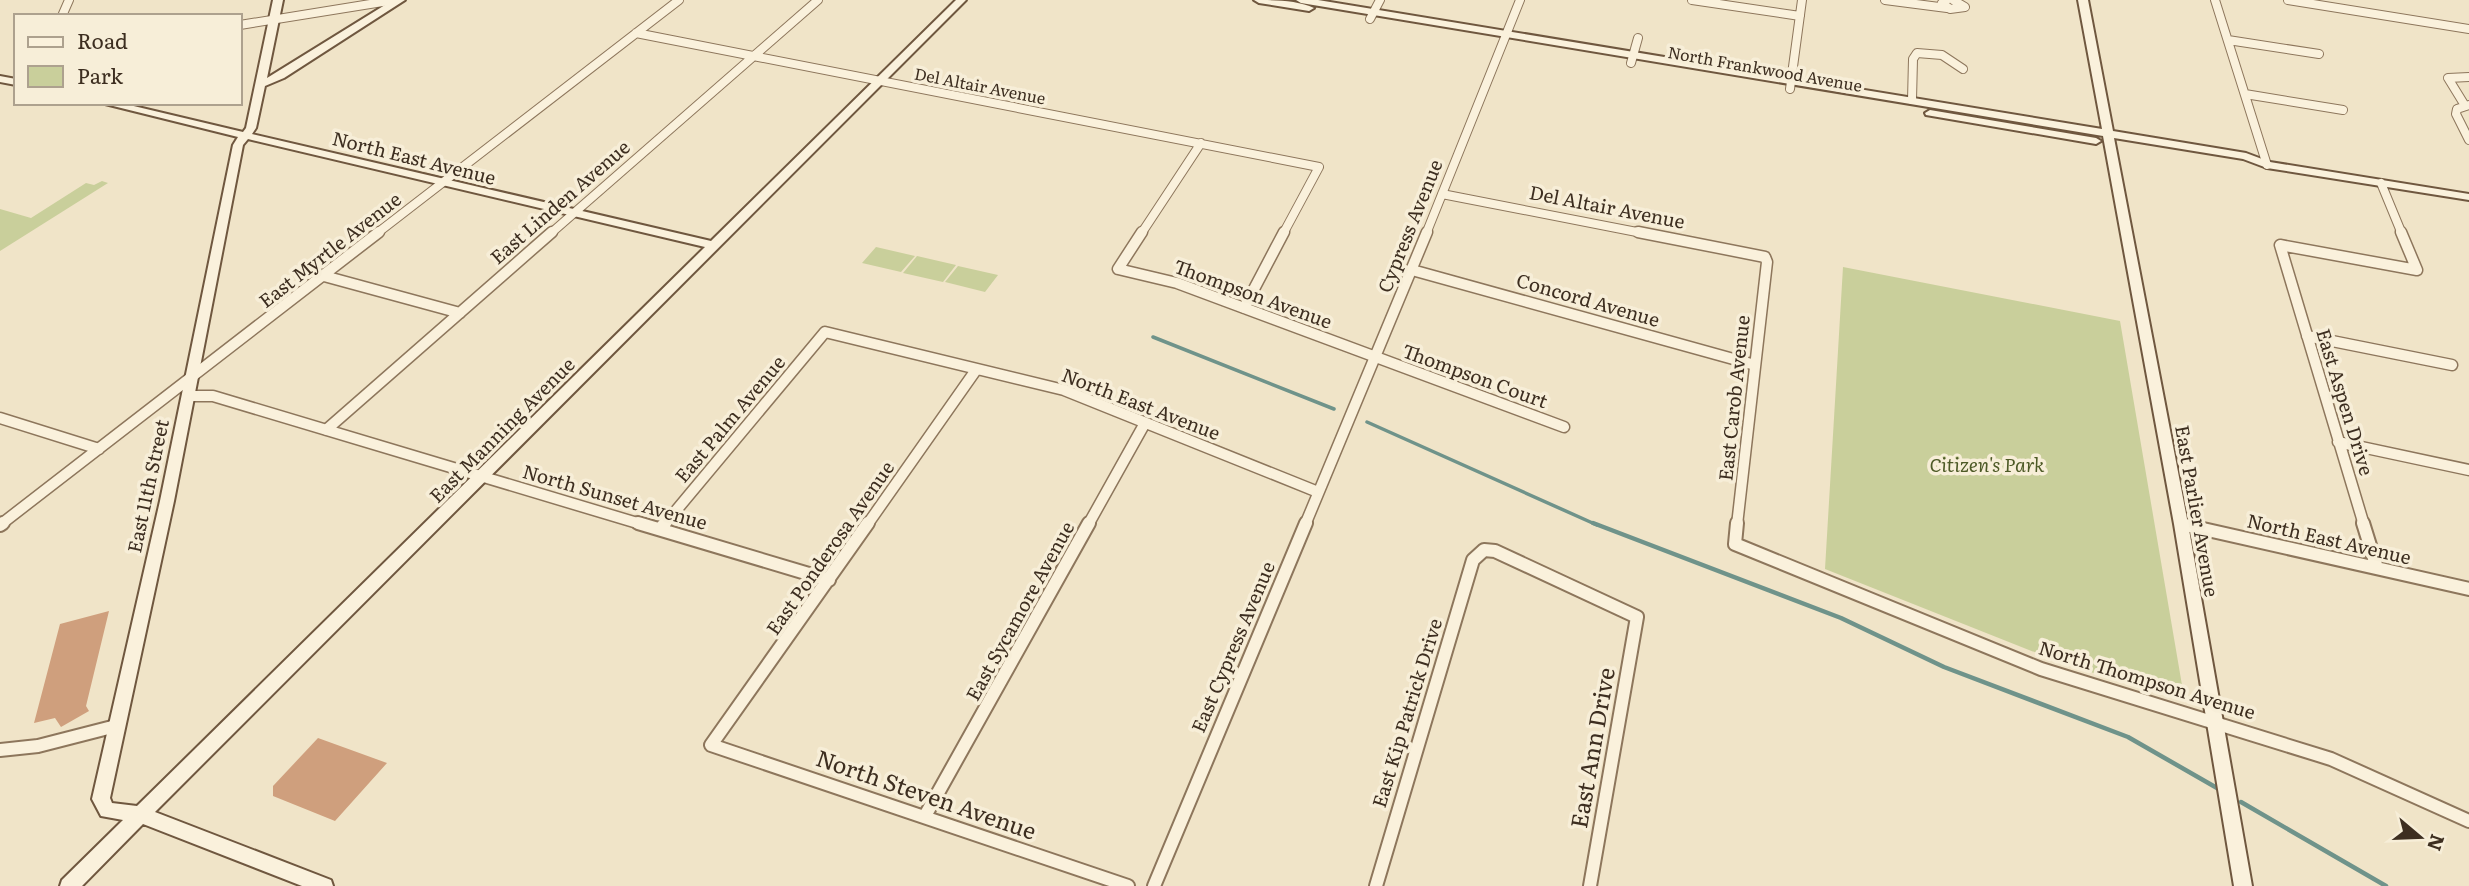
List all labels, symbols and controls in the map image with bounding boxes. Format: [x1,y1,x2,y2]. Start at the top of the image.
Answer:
legend [14,14,242,105]
text: Road [77,24,128,55]
street label: North Frankwood Avenue [1666,39,1864,97]
text: Park [77,59,123,90]
street label: Del Altair Avenue [913,61,1048,109]
street label: North East Avenue [330,123,499,191]
street label: East Linden Avenue [483,132,635,270]
street label: Cypress Avenue [1370,155,1449,296]
street label: Del Altair Avenue [1527,177,1688,235]
street label: East Myrtle Avenue [252,185,407,314]
street label: Thompson Avenue [1170,251,1337,335]
street label: Concord Avenue [1513,265,1663,333]
street label: East Carob Avenue [1710,313,1756,482]
street label: East Aspen Drive [2310,325,2382,479]
street label: Thompson Court [1399,336,1552,414]
street label: East Palm Avenue [667,348,791,488]
street label: East Manning Avenue [422,350,580,508]
street label: North East Avenue [1058,360,1225,446]
street label: East 11th Street [119,416,175,555]
street label: East Parlier Avenue [2169,423,2227,599]
park label: Citizen's Park [1930,450,2045,478]
street label: East Ponderosa Avenue [758,455,900,640]
street label: North Sunset Avenue [520,456,711,536]
street label: North East Avenue [2244,506,2414,571]
street label: East Sycamore Avenue [958,516,1080,705]
street label: East Cypress Avenue [1183,557,1281,737]
street label: East Kip Patrick Drive [1364,615,1448,811]
street label: North Thompson Avenue [2035,633,2259,725]
street label: East Ann Drive [1560,665,1622,831]
street label: North Steven Avenue [812,739,1041,847]
north arrow [2385,802,2455,872]
text: N [2421,831,2453,855]

